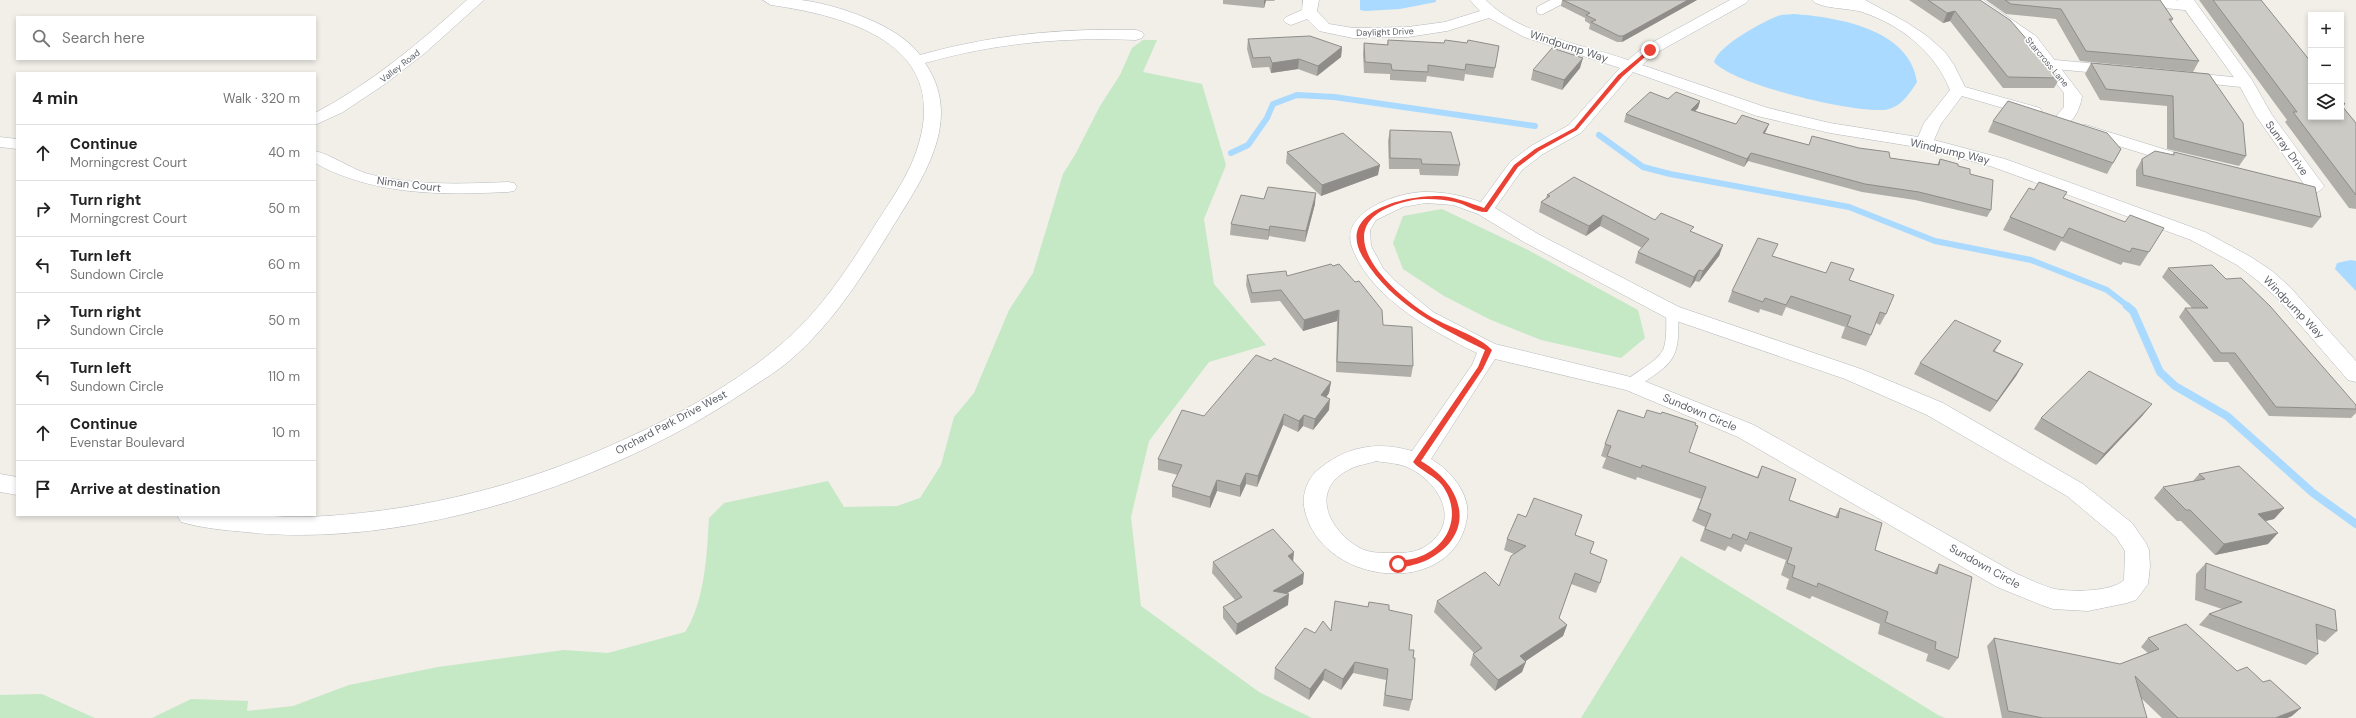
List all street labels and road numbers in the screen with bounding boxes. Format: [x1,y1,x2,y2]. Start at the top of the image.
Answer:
street label: Daylight Drive [1356,25,1414,39]
street label: Windpump Way [1528,27,1610,65]
street label: Starcross Lane [2023,34,2071,90]
street label: Valley Road [378,46,423,85]
street label: Sunray Drive [2263,118,2311,178]
street label: Windpump Way [1909,135,1991,167]
street label: Niman Court [376,173,442,195]
street label: Windpump Way [2261,273,2327,341]
street label: Orchard Park Drive West [613,387,729,457]
street label: Sundown Circle [1661,390,1739,434]
street label: Sundown Circle [1947,541,2023,591]

